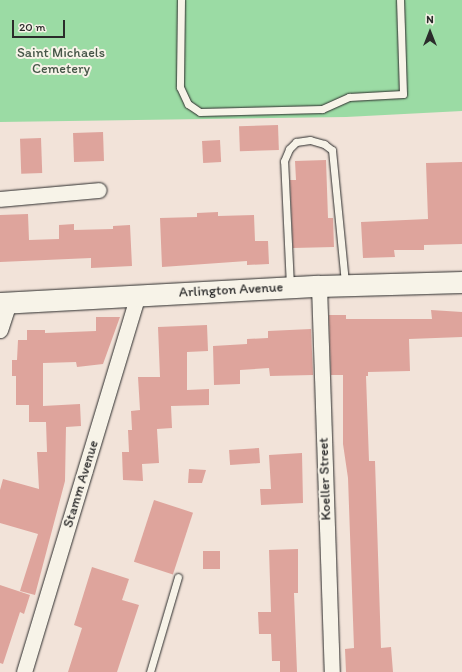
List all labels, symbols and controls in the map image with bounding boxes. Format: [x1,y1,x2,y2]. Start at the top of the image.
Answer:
scale bar [14,12,67,38]
north arrow [410,12,450,52]
text: N [426,13,434,26]
text: 20 m [19,20,46,34]
park label: Saint Michaels Cemetery [17,45,105,78]
street label: Arlington Avenue [178,279,284,301]
street label: Koeller Street [315,437,335,521]
street label: Stamm Avenue [60,438,102,530]

